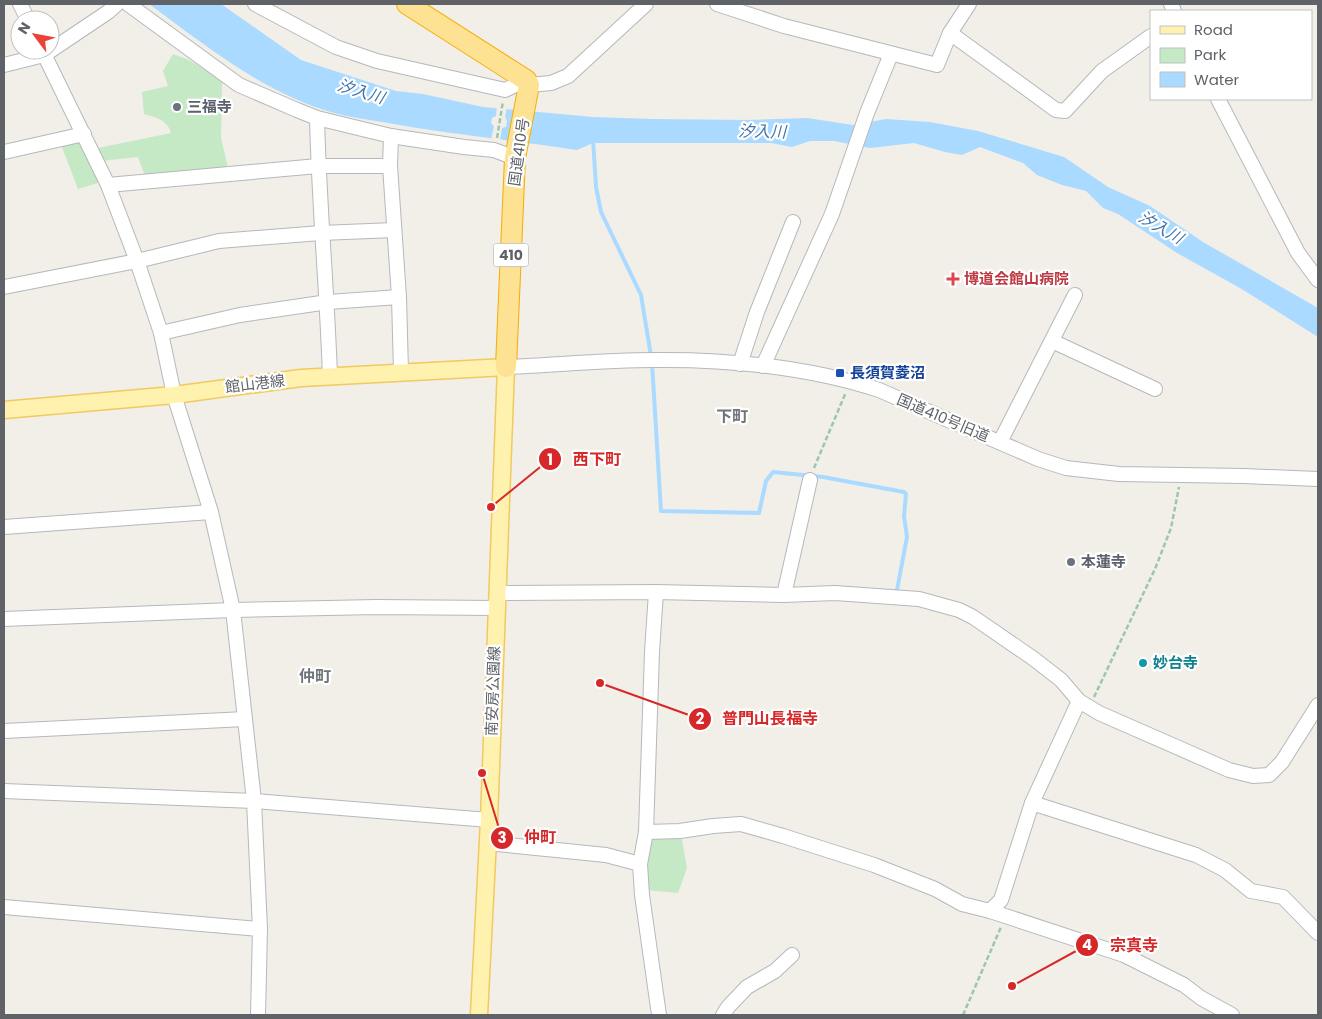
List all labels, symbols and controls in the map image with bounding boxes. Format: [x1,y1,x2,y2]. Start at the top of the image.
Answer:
north arrow [10,10,60,60]
legend [1150,10,1312,100]
text: N [13,18,35,38]
text: Road [1194,19,1233,40]
text: Park [1194,44,1226,65]
text: Water [1194,69,1240,90]
water label: 汐入川 [335,73,389,110]
place label: 三福寺 [187,96,232,117]
marker: 三福寺 [171,101,183,113]
street label: 国道410号 [503,116,534,187]
water label: 汐入川 [738,120,788,143]
water label: 汐入川 [1134,205,1189,250]
road number: 410 [494,244,528,266]
place label: 博道会館山病院 [964,268,1069,289]
marker: 博道会館山病院 [946,272,960,286]
place label: 長須賀菱沼 [850,362,925,383]
marker: 長須賀菱沼 [834,367,846,379]
street label: 館山港線 [224,369,286,398]
street label: 国道410号旧道 [894,389,993,446]
district label: 下町 [716,405,748,428]
callout: 西下町 [538,444,631,475]
text: 西下町 [573,448,621,471]
text: 1 [547,449,553,470]
place label: 本蓮寺 [1081,551,1126,572]
marker: 本蓮寺 [1065,556,1077,568]
street label: 南安房公園線 [480,646,505,736]
place label: 妙台寺 [1153,652,1198,673]
marker: 妙台寺 [1137,657,1149,669]
district label: 仲町 [299,665,331,688]
callout: 普門山長福寺 [687,703,828,734]
text: 普門山長福寺 [722,707,818,730]
text: 2 [696,708,705,729]
callout: 仲町 [489,822,566,853]
text: 仲町 [524,826,556,849]
text: 3 [497,827,507,848]
callout: 宗真寺 [1075,930,1168,961]
text: 4 [1082,934,1092,955]
text: 宗真寺 [1110,934,1158,957]

